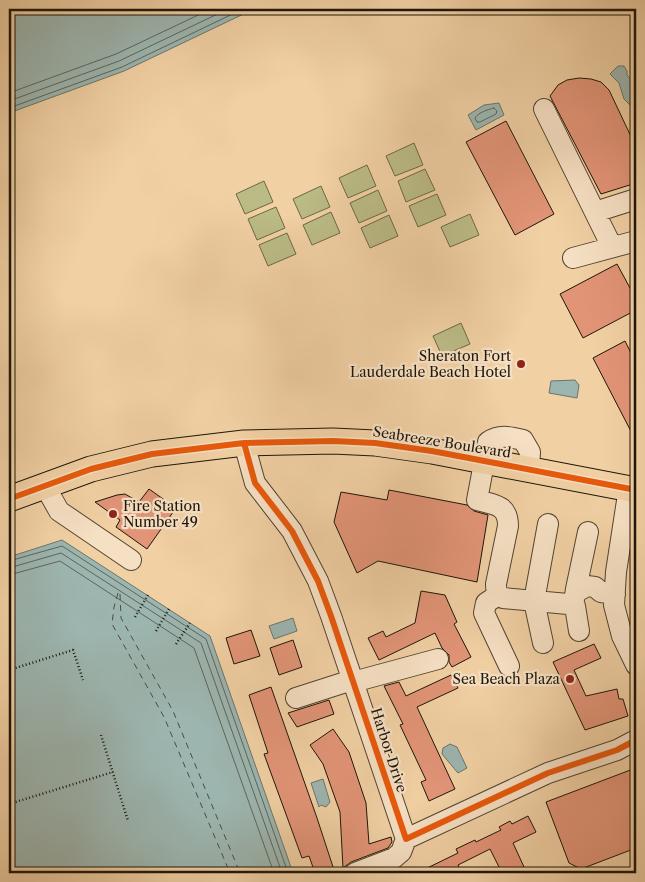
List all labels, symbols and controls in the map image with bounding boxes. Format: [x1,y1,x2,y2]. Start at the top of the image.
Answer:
place label: Sheraton Fort Lauderdale Beach Hotel [350,347,511,381]
marker: Sheraton Fort Lauderdale Beach Hotel [515,358,527,370]
street label: Seabreeze Boulevard [372,422,513,462]
place label: Fire Station Number 49 [123,497,201,531]
marker: Fire Station Number 49 [107,508,119,520]
place label: Sea Beach Plaza [453,670,561,688]
marker: Sea Beach Plaza [564,673,576,685]
street label: Harbor Drive [367,705,411,795]

